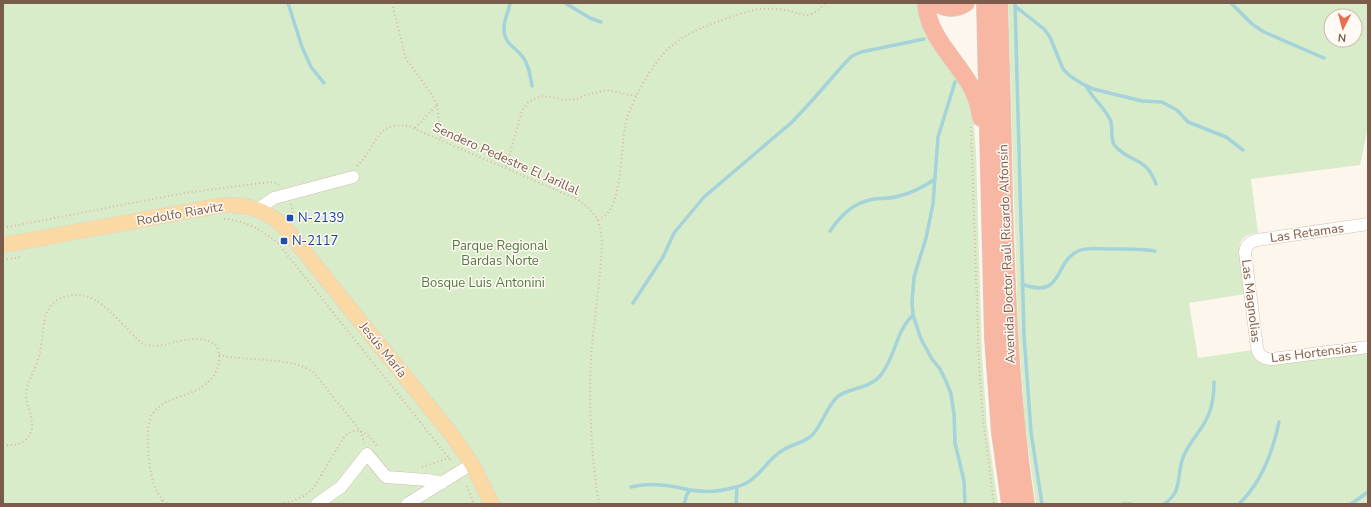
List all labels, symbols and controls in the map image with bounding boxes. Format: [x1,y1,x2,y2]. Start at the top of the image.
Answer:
north arrow [1323,8,1363,48]
text: N [1337,30,1347,45]
street label: Sendero Pedestre El Jarillal [430,118,582,200]
street label: Avenida Doctor Raúl Ricardo Alfonsín [994,144,1020,364]
street label: Rodolfo Riavitz [135,198,225,230]
place label: N-2139 [298,209,344,227]
marker: N-2139 [285,213,295,223]
street label: Las Retamas [1269,219,1345,247]
place label: N-2117 [292,232,338,250]
marker: N-2117 [279,236,289,246]
park label: Parque Regional Bardas Norte [452,237,548,270]
street label: Las Magnolias [1237,258,1265,344]
park label: Bosque Luis Antonini [421,274,545,292]
street label: Jesús María [354,318,411,382]
street label: Las Hortensias [1270,339,1358,367]

